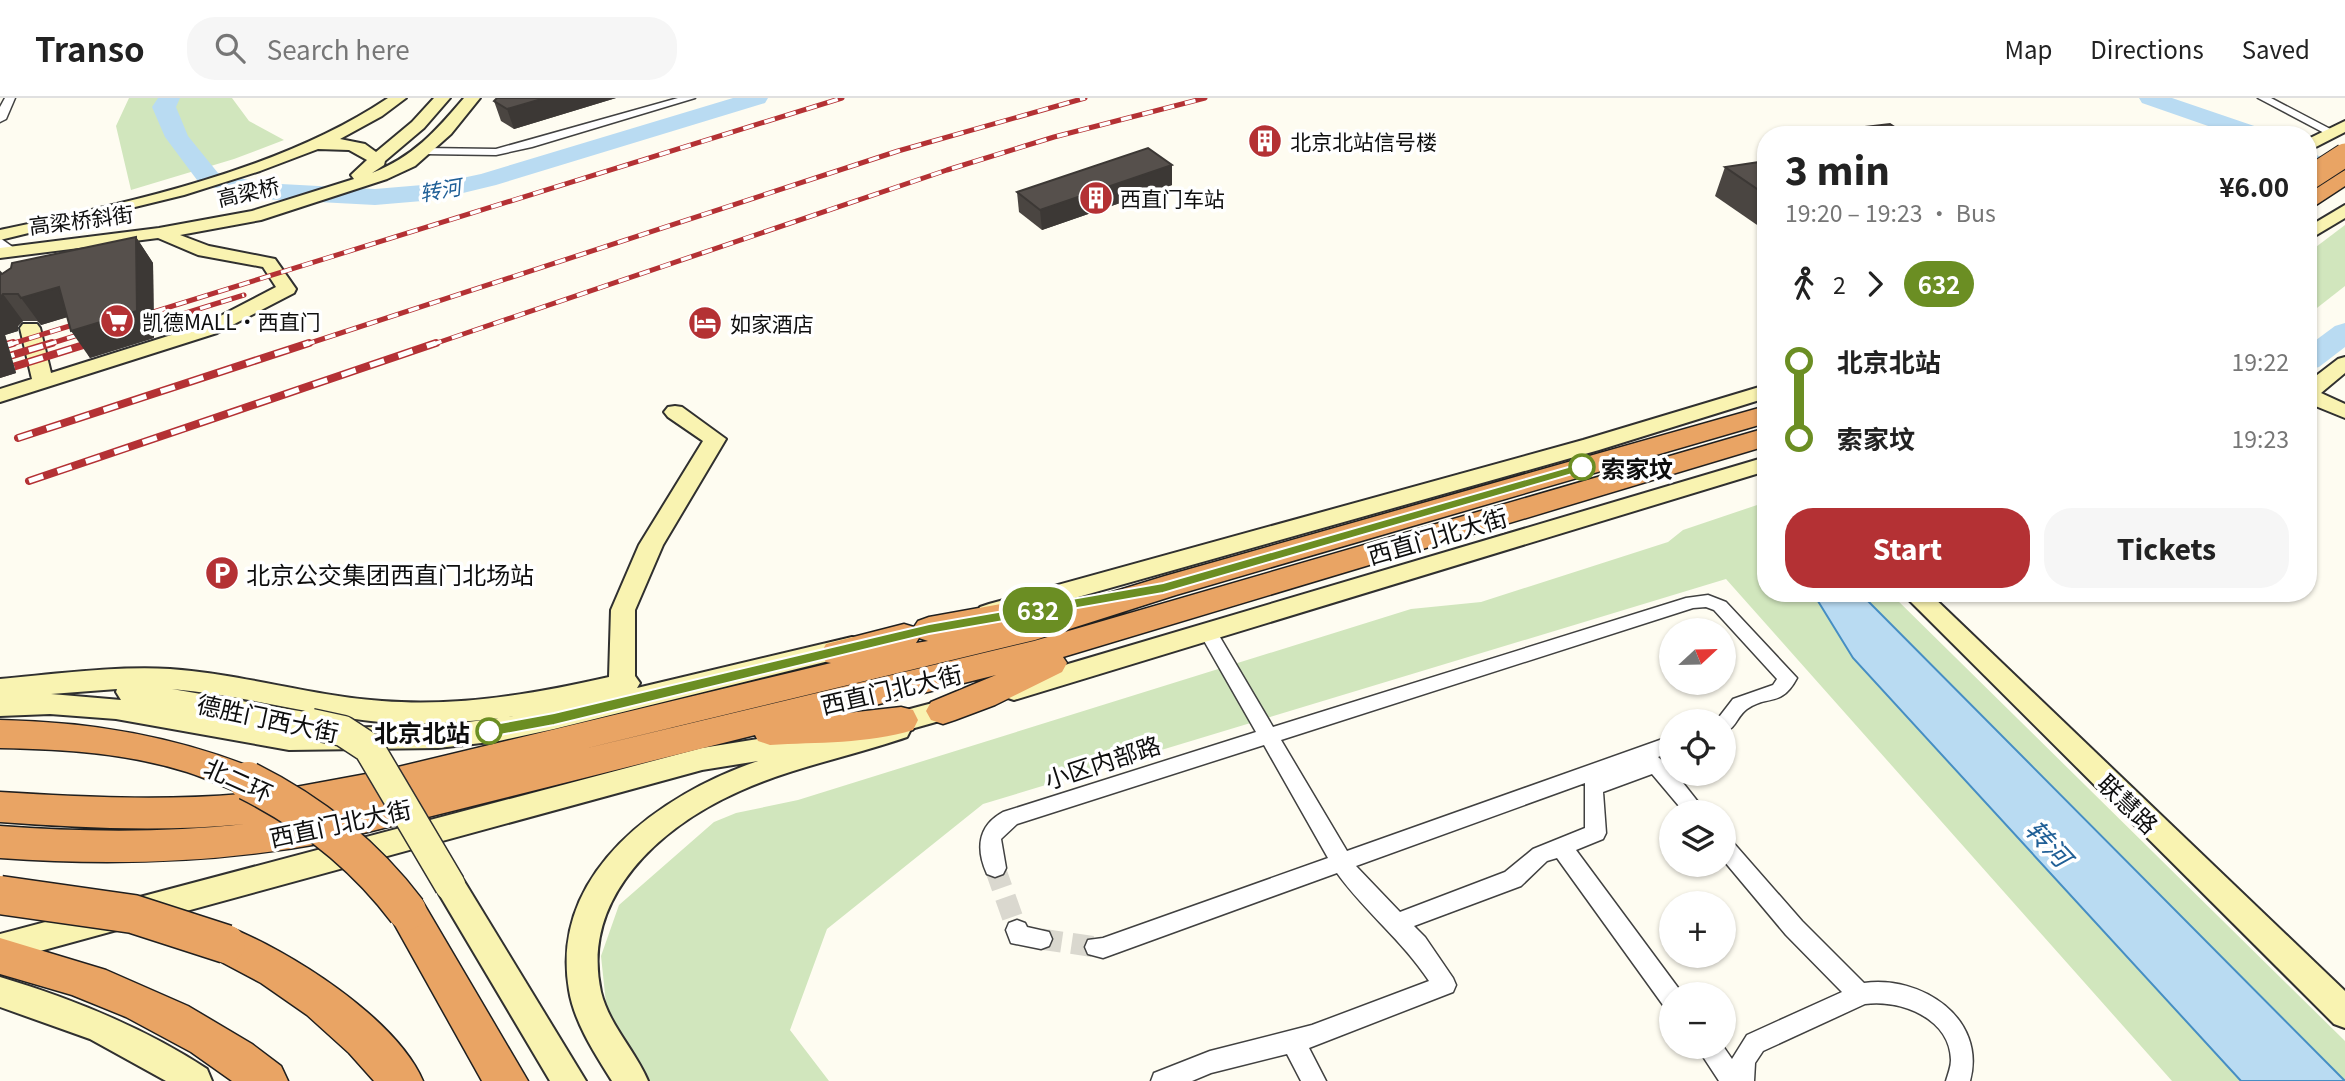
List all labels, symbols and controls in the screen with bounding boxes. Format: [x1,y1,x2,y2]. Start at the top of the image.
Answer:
search box [187,17,677,80]
text: Transo [35,24,145,72]
icon: search [211,29,249,67]
text: Search here [267,30,410,67]
text: Map [2004,31,2052,66]
text: Directions [2090,31,2204,66]
text: Saved [2242,31,2310,66]
building icon: 北京北站信号楼 [1246,122,1284,160]
place label: 北京北站信号楼 [1290,126,1437,156]
text: 3 min [1785,141,1890,196]
text: ¥6.00 [2219,167,2289,204]
street label: 高梁桥 [214,169,282,213]
water label: 转河 [417,170,467,207]
building icon: 西直门车站 [1077,179,1115,217]
place label: 西直门车站 [1120,183,1225,213]
text: 19:20 – 19:23 · Bus [1785,195,1996,229]
street label: 高梁桥斜街 [27,198,135,240]
icon: walk [1785,265,1823,303]
icon: forward [1856,265,1894,303]
text: 632 [1918,266,1960,301]
text: 2 [1833,267,1846,301]
supermarket icon: 凯德MALL•西直门 [98,302,136,340]
hotel icon: 如家酒店 [686,304,724,342]
place label: 凯德MALL•西直门 [142,306,321,336]
place label: 如家酒店 [730,308,814,338]
text: 北京北站 [1837,342,1941,379]
text: 19:22 [2232,344,2289,378]
text: 索家坟 [1837,419,1915,456]
text: 19:23 [2232,421,2289,455]
place label: 索家坟 [1601,450,1673,485]
marker: 索家坟 [1569,454,1595,480]
street label: 西直门北大街 [1363,498,1511,572]
button: Start [1785,508,2030,588]
button: Tickets [2044,508,2289,588]
parking icon: 北京公交集团西直门北场站 [203,554,241,592]
place label: 北京公交集团西直门北场站 [246,556,534,591]
line badge: 632 [998,587,1078,633]
text: 632 [1017,592,1059,627]
north arrow [1659,618,1736,695]
map controls [1659,618,1736,1059]
street label: 西直门北大街 [817,655,965,721]
street label: 德胜门西大街 [194,685,342,749]
button: locate [1659,709,1736,786]
place label: 北京北站 [374,714,470,749]
marker: 北京北站 [476,718,502,744]
street label: 小区内部路 [1040,726,1164,796]
street label: 北二环 [199,748,279,810]
street label: 联慧路 [2091,765,2167,841]
street label: 西直门北大街 [266,790,414,854]
button: layers [1659,800,1736,877]
water label: 转河 [2019,810,2085,877]
button: + [1659,891,1736,968]
button: − [1659,982,1736,1059]

